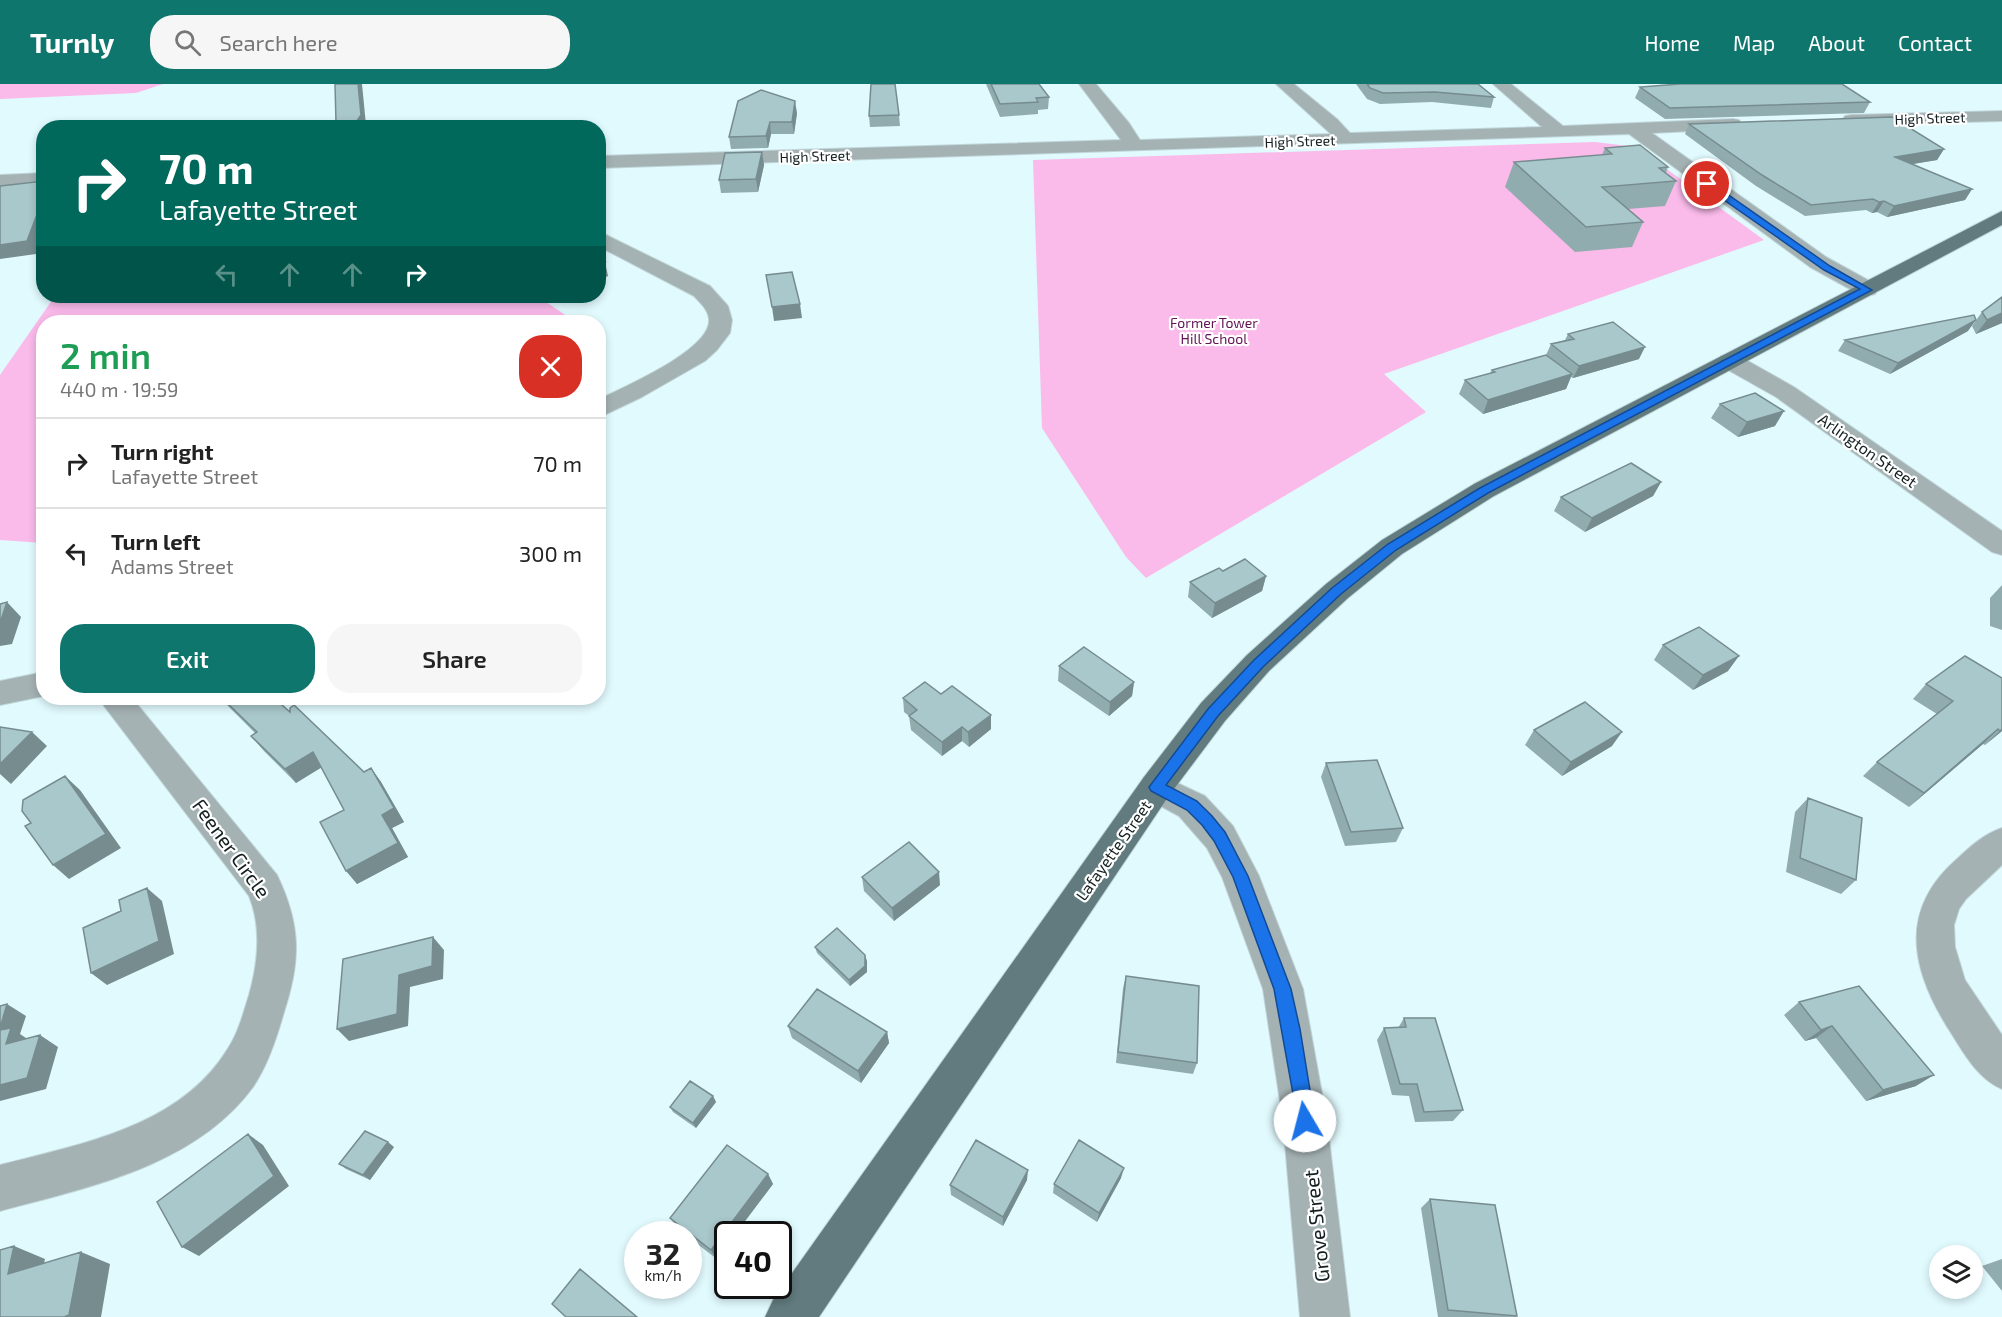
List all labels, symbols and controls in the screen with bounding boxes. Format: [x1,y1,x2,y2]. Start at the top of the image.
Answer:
search box [150,15,570,69]
text: Turnly [30,25,114,59]
icon: search [171,26,204,59]
text: Search here [219,29,338,55]
text: Home [1644,30,1700,55]
text: Map [1733,30,1775,55]
text: About [1808,30,1865,55]
text: Contact [1898,30,1972,55]
street label: High Street [1894,108,1966,128]
street label: High Street [1264,131,1336,151]
text: 70 m [159,142,254,192]
icon: right [60,144,138,222]
street label: High Street [779,146,851,166]
pin [1681,158,1732,209]
icon: arrive [1690,167,1723,200]
text: Lafayette Street [159,193,358,225]
icon: left [210,258,243,291]
icon: ahead [273,258,306,291]
icon: ahead [336,258,369,291]
icon: right [399,258,432,291]
park label: Former Tower Hill School [1170,314,1258,347]
text: 2 min [60,333,151,376]
button: close [519,335,582,398]
text: 440 m · 19:59 [60,377,179,401]
street label: Arlington Street [1815,409,1921,491]
text: Turn right [111,438,213,464]
icon: right [60,447,93,480]
text: 70 m [533,450,582,476]
text: Lafayette Street [111,464,258,488]
text: Turn left [111,528,200,554]
icon: left [60,537,93,570]
text: 300 m [519,540,582,566]
text: Adams Street [111,554,234,578]
button: Exit [60,624,315,693]
button: Share [327,624,582,693]
street label: Feener Circle [188,794,276,902]
street label: Lafayette Street [1071,796,1155,904]
position arrow [1273,1089,1337,1153]
street label: Grove Street [1298,1168,1334,1283]
speed limit sign: 40 [714,1221,792,1299]
text: 32 [646,1235,680,1271]
map controls [1929,1245,1983,1299]
button: layers [1929,1245,1983,1299]
text: km/h [644,1266,682,1284]

